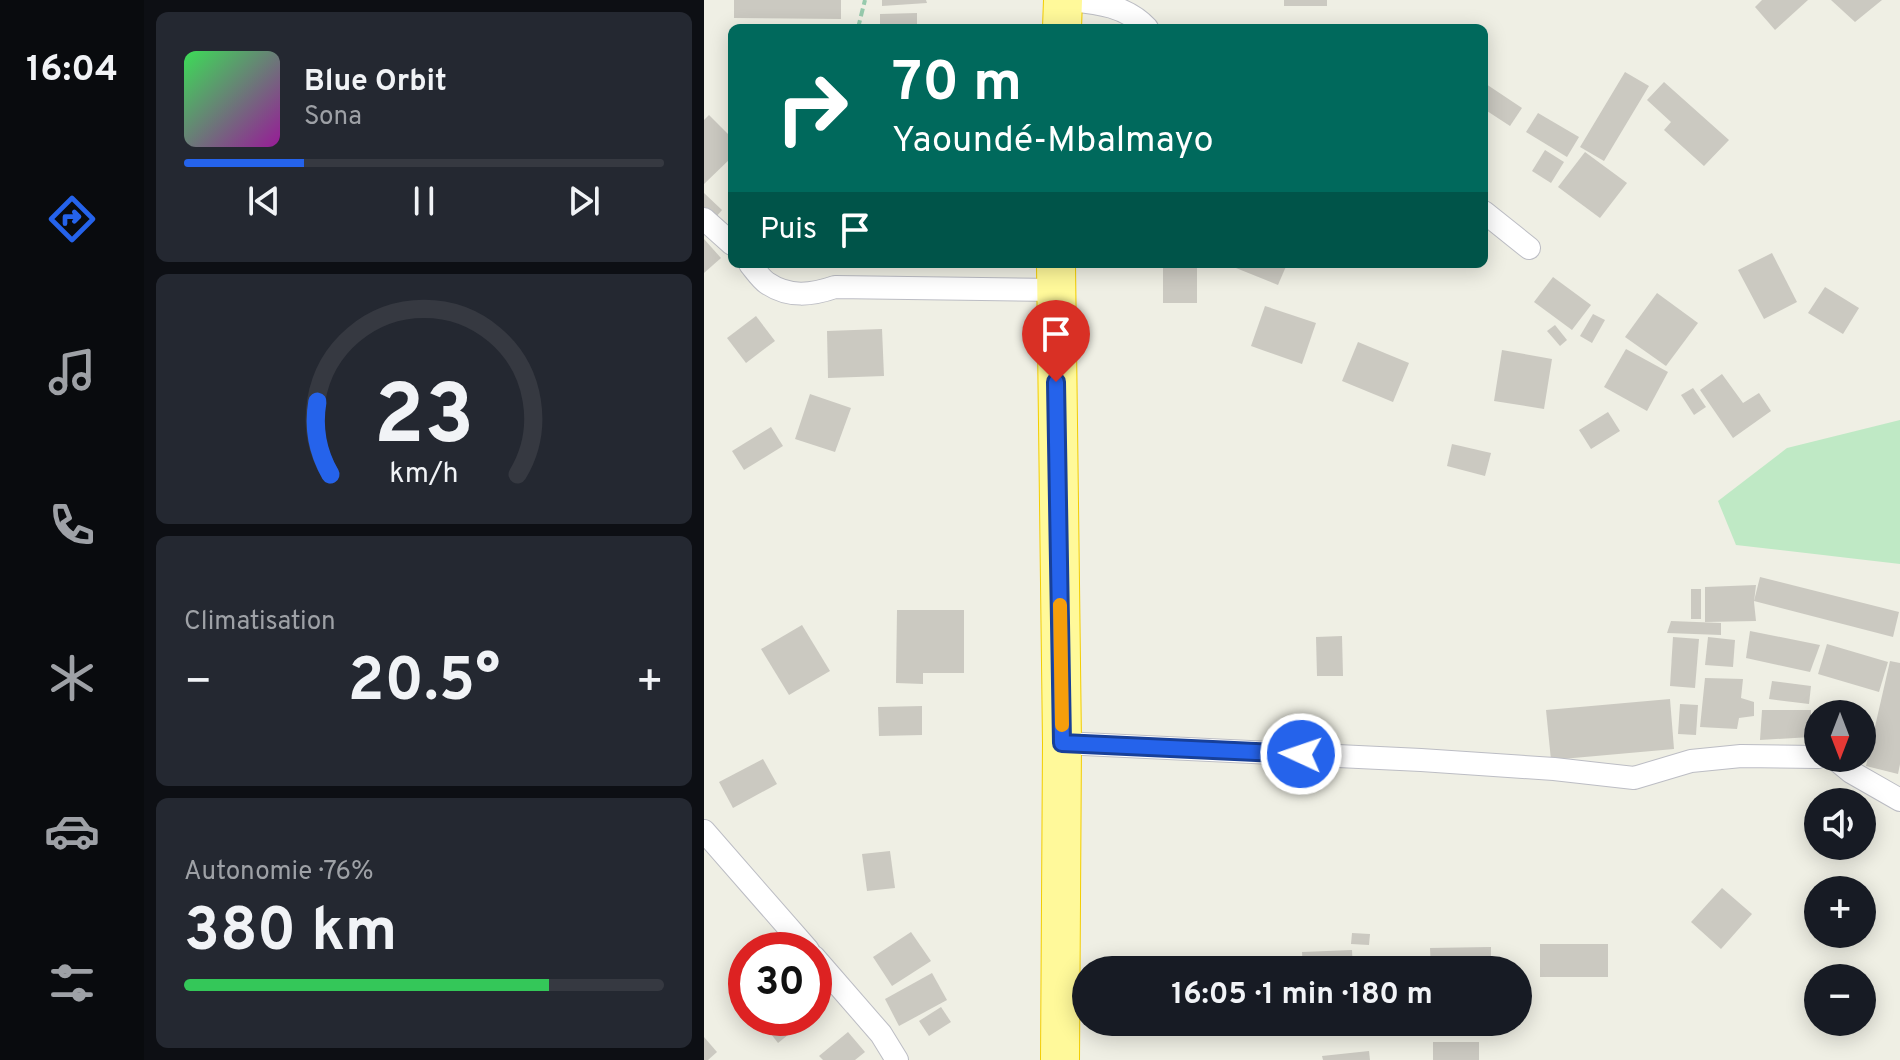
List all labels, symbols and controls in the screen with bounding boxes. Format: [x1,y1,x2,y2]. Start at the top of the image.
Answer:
text: 16:04 [26,48,118,94]
text: 70 m [892,50,1022,120]
icon: right [760,56,864,160]
text: Blue Orbit [304,64,447,101]
text: Sona [304,101,362,134]
text: Yaoundé-Mbalmayo [892,119,1214,165]
icon: previous [242,179,286,223]
icon: pause [402,179,446,223]
icon: next [562,179,606,223]
icon: directions [44,191,100,247]
icon: arrive [833,208,877,252]
text: Puis [760,212,817,249]
pin [1022,300,1090,382]
icon: arrive [1034,312,1078,356]
icon: music [44,344,100,400]
text: 23 [374,368,474,473]
text: km/h [389,457,459,493]
icon: phone [44,497,100,553]
text: Climatisation [184,606,336,639]
text: 20.5° [348,646,500,722]
icon: climate [44,650,100,706]
text: − [184,656,212,712]
text: + [636,656,664,712]
north arrow [1804,700,1876,772]
map controls [1804,700,1876,1036]
position arrow [1259,712,1343,796]
button: sound [1804,788,1876,860]
icon: car [44,803,100,859]
text: Autonomie · 76% [184,856,374,889]
button: + [1804,876,1876,948]
text: 380 km [184,896,397,972]
speed limit sign: 30 [728,932,832,1036]
icon: filters [44,955,100,1011]
button: − [1804,964,1876,1036]
text: 16:05 · 1 min · 180 m [1171,977,1433,1014]

